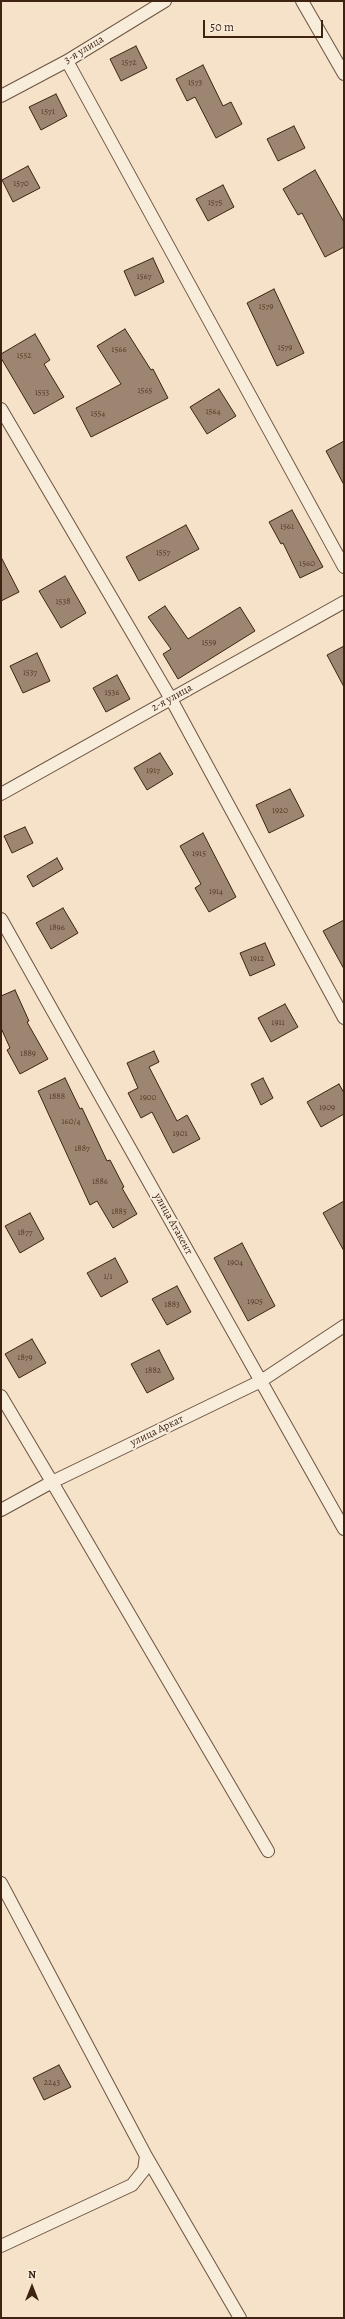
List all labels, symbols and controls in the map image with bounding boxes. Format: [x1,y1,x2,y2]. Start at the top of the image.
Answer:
scale bar [205,12,325,38]
text: 50 m [210,19,234,35]
street label: 3-я улица [62,33,106,67]
house number: 1572 [121,58,137,68]
house number: 1573 [188,78,202,88]
house number: 1571 [41,107,55,117]
house number: 1570 [13,179,29,189]
house number: 1575 [208,198,222,208]
house number: 1567 [137,272,151,282]
house number: 1579 [259,302,273,312]
house number: 1579 [278,343,292,353]
house number: 1566 [111,345,127,355]
house number: 1552 [16,351,32,361]
house number: 1565 [138,386,152,396]
house number: 1553 [35,388,49,398]
house number: 1564 [205,407,221,417]
house number: 1554 [91,409,105,419]
house number: 1561 [280,522,294,532]
house number: 1557 [156,548,170,558]
house number: 1560 [299,559,315,569]
house number: 1538 [55,597,71,607]
house number: 1559 [202,638,216,648]
house number: 1537 [23,668,37,678]
street label: 2-я улица [149,681,195,715]
house number: 1536 [105,688,119,698]
house number: 1917 [146,766,160,776]
house number: 1920 [272,806,288,816]
house number: 1915 [192,849,206,859]
house number: 1914 [209,887,223,897]
house number: 1896 [49,923,65,933]
house number: 1912 [250,954,264,964]
house number: 1911 [271,1018,285,1028]
house number: 1889 [20,1049,36,1059]
house number: 1888 [49,1092,65,1102]
house number: 1900 [140,1093,156,1103]
house number: 1909 [319,1103,335,1113]
house number: 160/4 [61,1117,81,1127]
house number: 1901 [172,1129,188,1139]
house number: 1887 [74,1144,90,1154]
house number: 1886 [92,1177,108,1187]
street label: улица Атакент [151,1191,195,1257]
house number: 1885 [111,1207,127,1217]
house number: 1877 [17,1228,33,1238]
house number: 1904 [227,1258,243,1268]
house number: 1/1 [103,1272,113,1282]
house number: 1905 [247,1297,263,1307]
house number: 1883 [164,1300,180,1310]
house number: 1879 [17,1353,33,1363]
house number: 1882 [145,1366,161,1376]
street label: улица Аркат [128,1412,186,1450]
house number: 2243 [44,2078,60,2088]
north arrow [12,2267,52,2307]
text: N [28,2267,36,2282]

